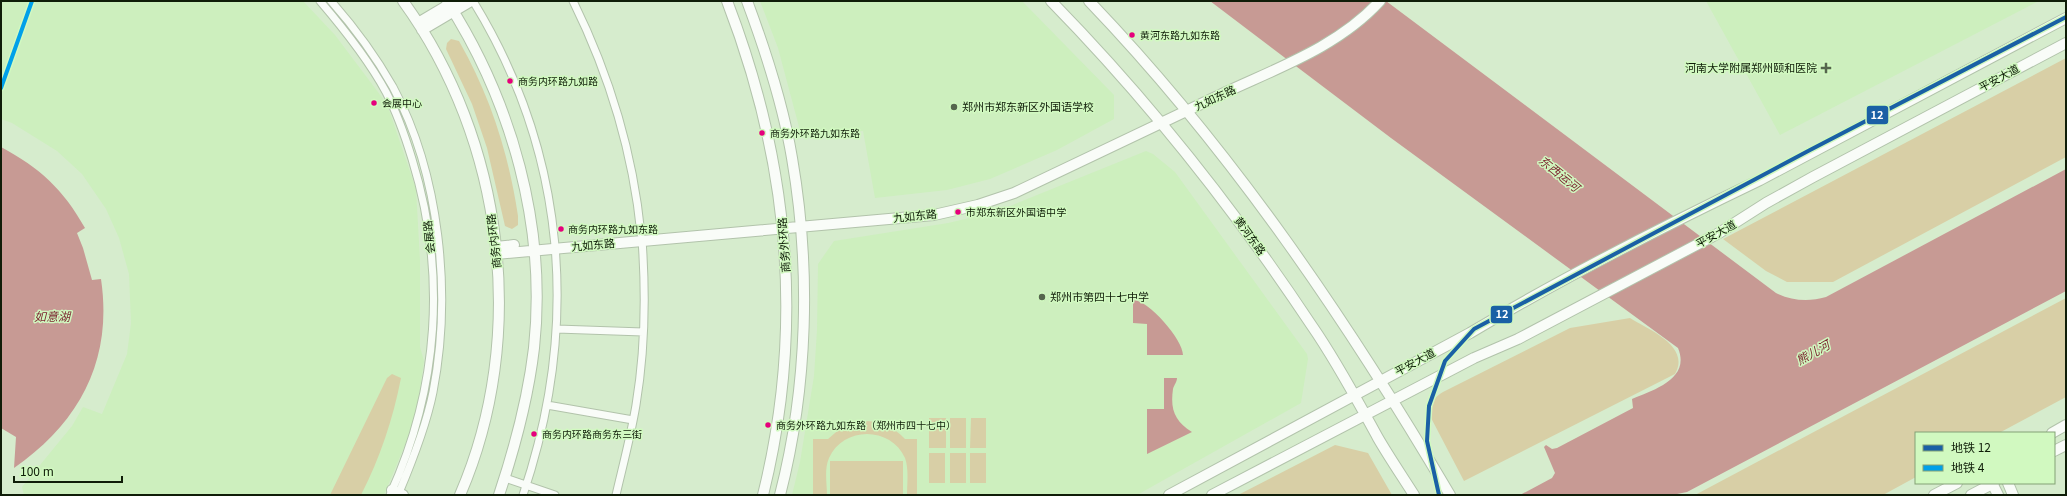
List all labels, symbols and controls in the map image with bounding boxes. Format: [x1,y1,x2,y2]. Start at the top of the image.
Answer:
place label: 黄河东路九如东路 [1140,27,1220,42]
marker: 黄河东路九如东路 [1127,30,1137,40]
place label: 河南大学附属郑州颐和医院 [1685,59,1817,75]
street label: 平安大道 [1975,60,2022,95]
marker: 河南大学附属郑州颐和医院 [1820,62,1832,74]
place label: 商务内环路九如路 [518,73,598,88]
marker: 商务内环路九如路 [505,76,515,86]
street label: 九如东路 [1191,81,1238,114]
place label: 会展中心 [382,95,422,110]
marker: 会展中心 [369,98,379,108]
place label: 郑州市郑东新区外国语学校 [962,98,1094,114]
marker: 郑州市郑东新区外国语学校 [949,102,959,112]
line badge: 12 [1866,105,1889,125]
text: 12 [1871,106,1883,122]
place label: 商务外环路九如东路 [770,125,860,140]
marker: 商务外环路九如东路 [757,128,767,138]
water label: 东西运河 [1536,151,1585,196]
place label: 市郑东新区外国语中学 [966,204,1066,219]
street label: 九如东路 [892,205,938,225]
marker: 市郑东新区外国语中学 [953,207,963,217]
street label: 商务内环路 [482,213,504,269]
street label: 黄河东路 [1231,213,1270,258]
street label: 平安大道 [1692,215,1739,251]
street label: 商务外环路 [773,217,793,273]
street label: 会展路 [418,220,438,254]
place label: 商务内环路九如东路 [568,221,658,236]
marker: 商务内环路九如东路 [556,224,566,234]
street label: 九如东路 [570,234,616,254]
place label: 郑州市第四十七中学 [1050,288,1149,304]
marker: 郑州市第四十七中学 [1037,292,1047,302]
line badge: 12 [1490,305,1513,324]
text: 12 [1496,305,1508,321]
water label: 如意湖 [34,307,72,324]
water label: 熊儿河 [1792,335,1834,368]
street label: 平安大道 [1391,344,1438,379]
place label: 商务外环路九如东路（郑州市四十七中） [776,417,956,432]
marker: 商务外环路九如东路（郑州市四十七中） [763,420,773,430]
place label: 商务内环路商务东三街 [542,426,642,441]
marker: 商务内环路商务东三街 [529,429,539,439]
legend [1915,432,2055,484]
text: 地铁 12 [1951,438,1991,455]
scale bar [14,458,122,484]
text: 地铁 4 [1951,458,1985,475]
text: 100 m [20,462,54,479]

